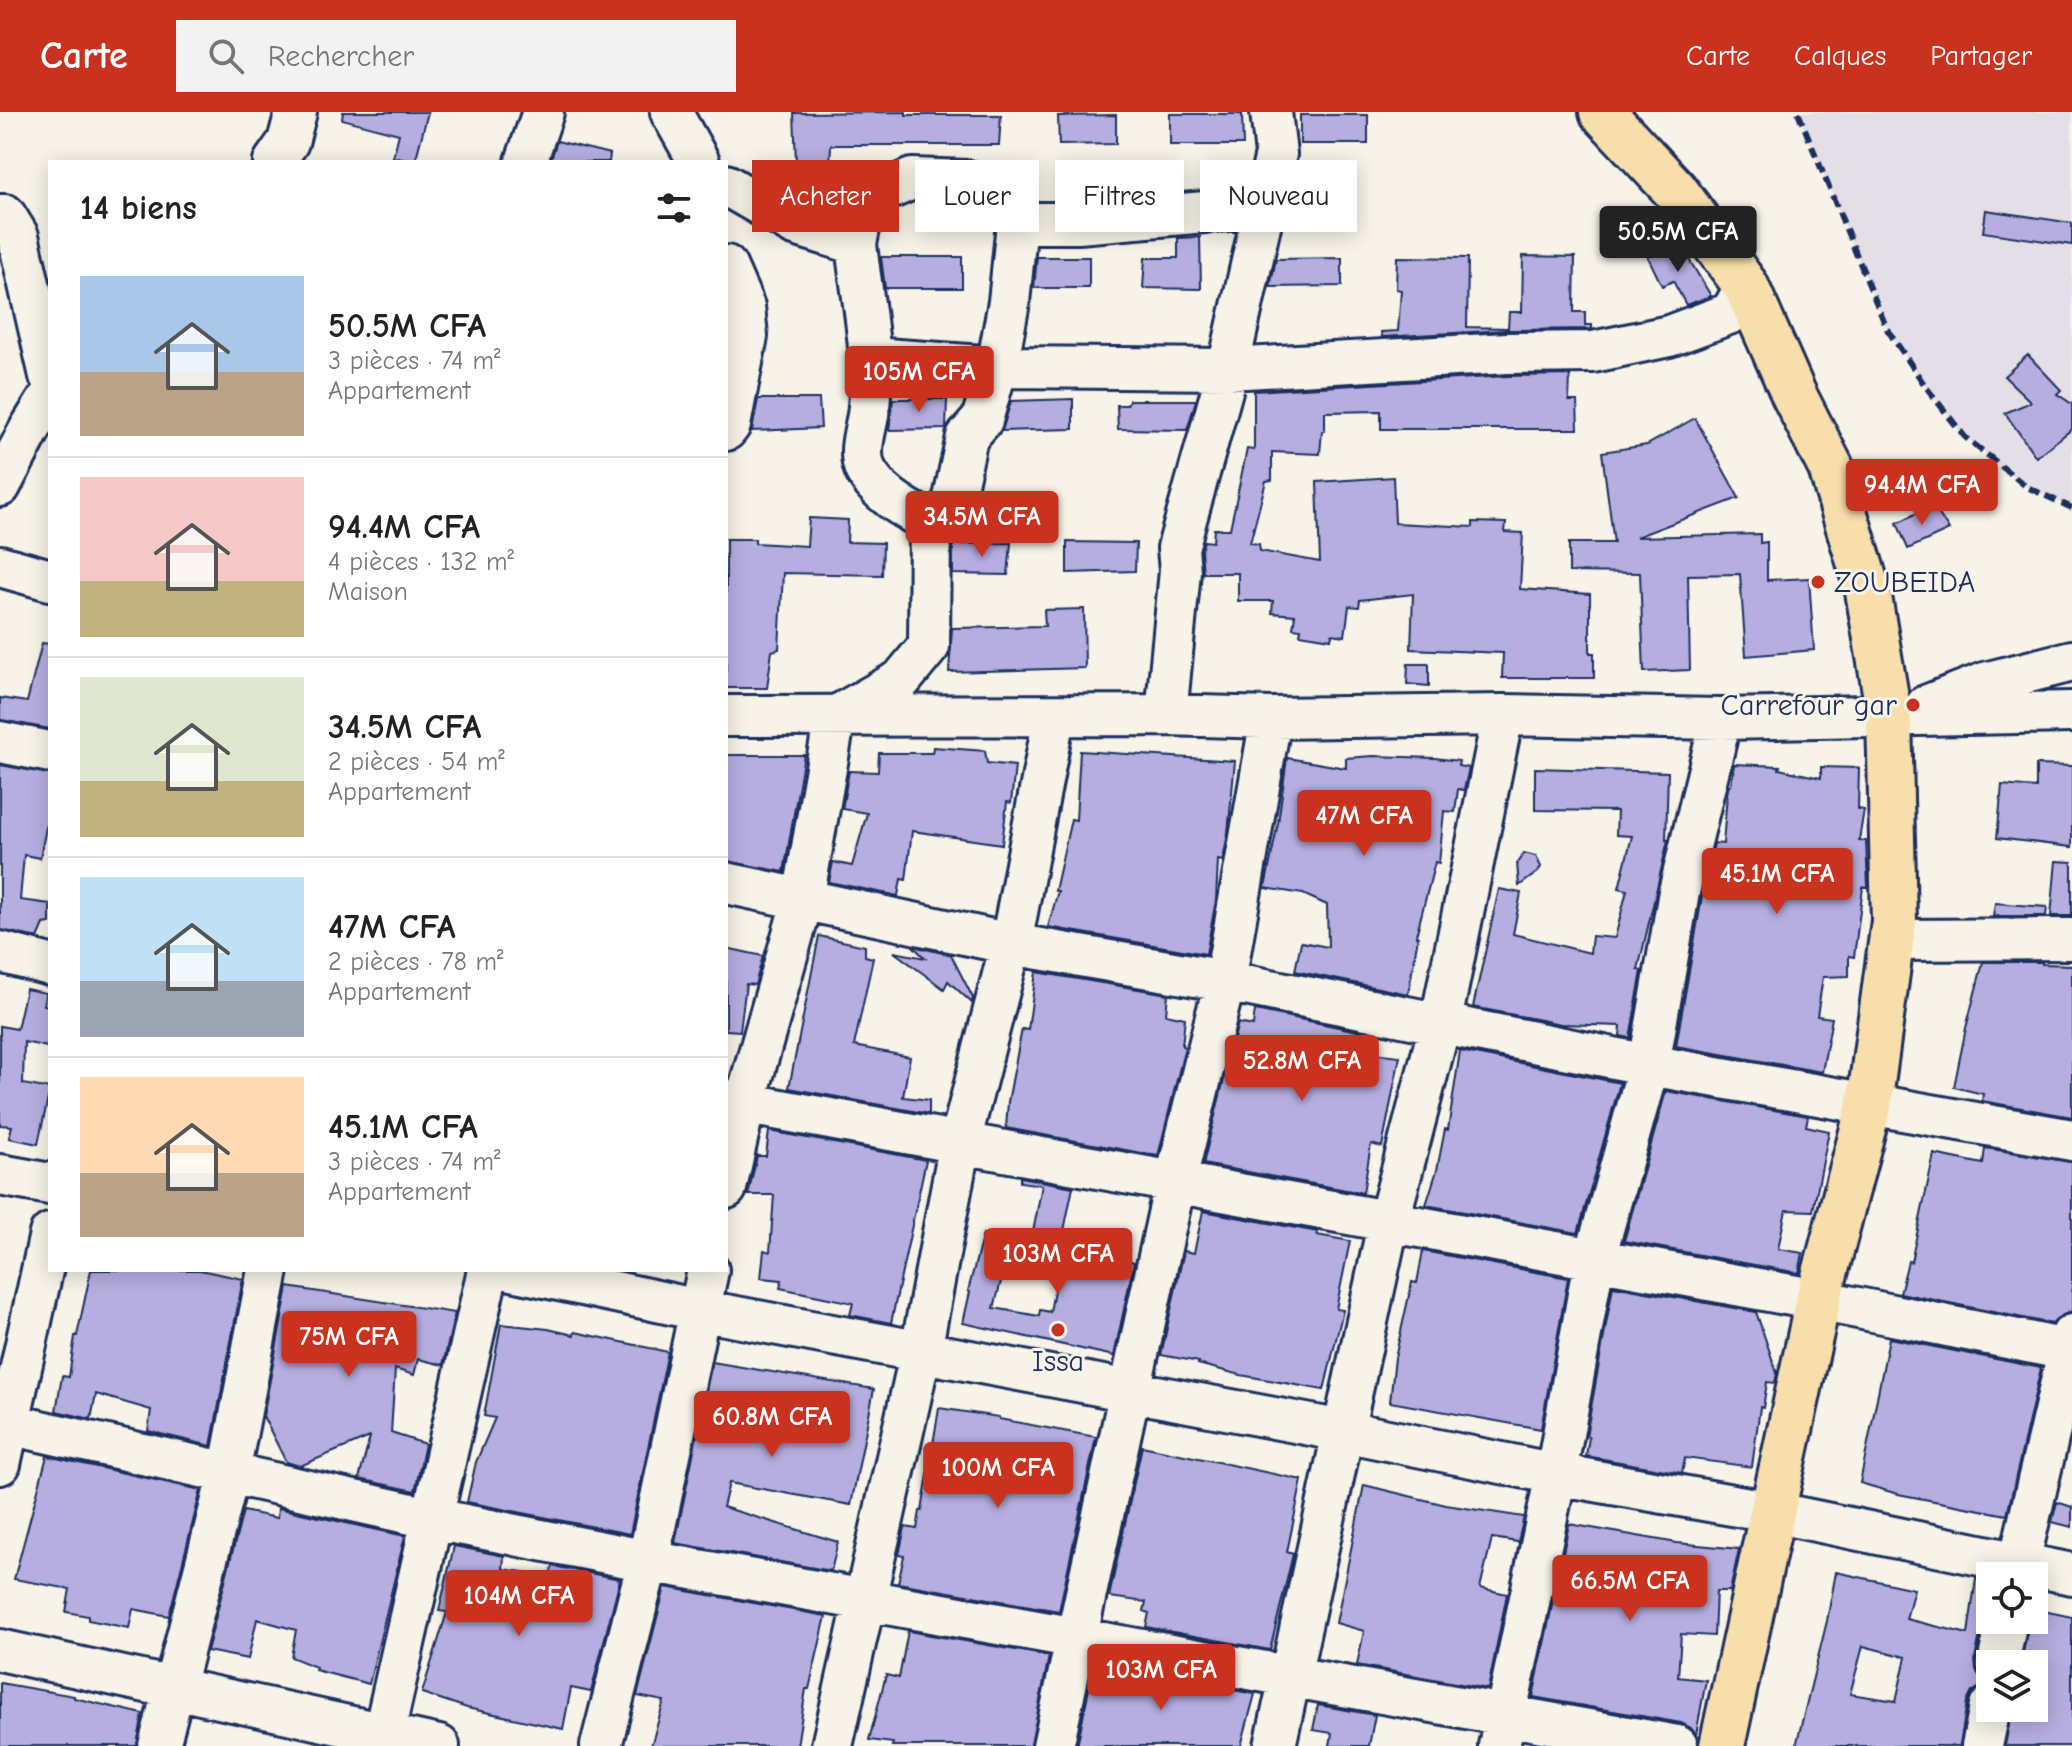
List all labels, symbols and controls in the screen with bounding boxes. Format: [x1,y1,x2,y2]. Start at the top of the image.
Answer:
search box [176,20,736,92]
text: Carte [40,34,128,78]
icon: search [204,34,248,78]
text: Rechercher [268,39,414,74]
text: Carte [1686,40,1750,72]
text: Calques [1794,40,1886,72]
text: Partager [1930,40,2032,72]
chip: Acheter [752,160,899,232]
chip: Louer [915,160,1039,232]
chip: Filtres [1055,160,1184,232]
chip: Nouveau [1200,160,1357,232]
icon: filters [652,186,696,230]
text: 14 biens [80,188,197,228]
pin: 50.5M CFA [1586,206,1770,274]
text: 50.5M CFA [1618,217,1738,247]
text: 50.5M CFA [328,306,486,346]
icon: home [144,308,240,404]
text: 3 pièces · 74 m² [328,346,500,376]
pin: 105M CFA [836,346,1002,414]
text: 105M CFA [863,357,975,387]
text: Appartement [328,376,471,406]
pin: 94.4M CFA [1830,459,2014,527]
text: 94.4M CFA [1864,470,1980,500]
pin: 34.5M CFA [890,491,1074,559]
text: 34.5M CFA [923,502,1041,532]
text: 94.4M CFA [328,507,480,547]
icon: home [144,509,240,605]
text: 4 pièces · 132 m² [328,547,514,577]
place label: ZOUBEIDA [1834,565,1975,600]
marker: ZOUBEIDA [1809,573,1827,591]
text: Maison [328,577,408,607]
place label: Carrefour gar [1721,688,1897,723]
marker: Carrefour gar [1904,696,1922,714]
text: 34.5M CFA [328,707,481,747]
icon: home [144,709,240,805]
text: 2 pièces · 54 m² [328,747,505,777]
text: Appartement [328,777,471,807]
pin: 47M CFA [1290,790,1438,858]
text: 47M CFA [1315,801,1413,831]
pin: 45.1M CFA [1685,848,1869,916]
text: 45.1M CFA [1720,859,1834,889]
text: 47M CFA [328,907,456,947]
icon: home [144,909,240,1005]
text: 2 pièces · 78 m² [328,947,504,977]
text: Appartement [328,977,471,1007]
pin: 52.8M CFA [1210,1035,1394,1103]
text: 52.8M CFA [1243,1046,1361,1076]
text: 45.1M CFA [328,1107,478,1147]
icon: home [144,1109,240,1205]
text: 3 pièces · 74 m² [328,1147,500,1177]
text: Appartement [328,1177,471,1207]
pin: 103M CFA [975,1228,1141,1296]
text: 103M CFA [1002,1239,1114,1269]
pin: 75M CFA [275,1311,423,1379]
marker: Issa [1049,1321,1067,1339]
text: 75M CFA [299,1322,399,1352]
place label: Issa [1032,1344,1084,1379]
pin: 60.8M CFA [680,1391,864,1459]
text: 60.8M CFA [712,1402,832,1432]
pin: 100M CFA [915,1442,1081,1510]
text: 100M CFA [941,1453,1055,1483]
pin: 66.5M CFA [1538,1555,1722,1623]
map controls [1976,1562,2048,1722]
button: locate [1976,1562,2048,1634]
text: 66.5M CFA [1570,1566,1690,1596]
pin: 104M CFA [436,1570,602,1638]
text: 104M CFA [464,1581,574,1611]
pin: 103M CFA [1078,1644,1244,1712]
button: layers [1976,1650,2048,1722]
text: 103M CFA [1105,1655,1217,1685]

